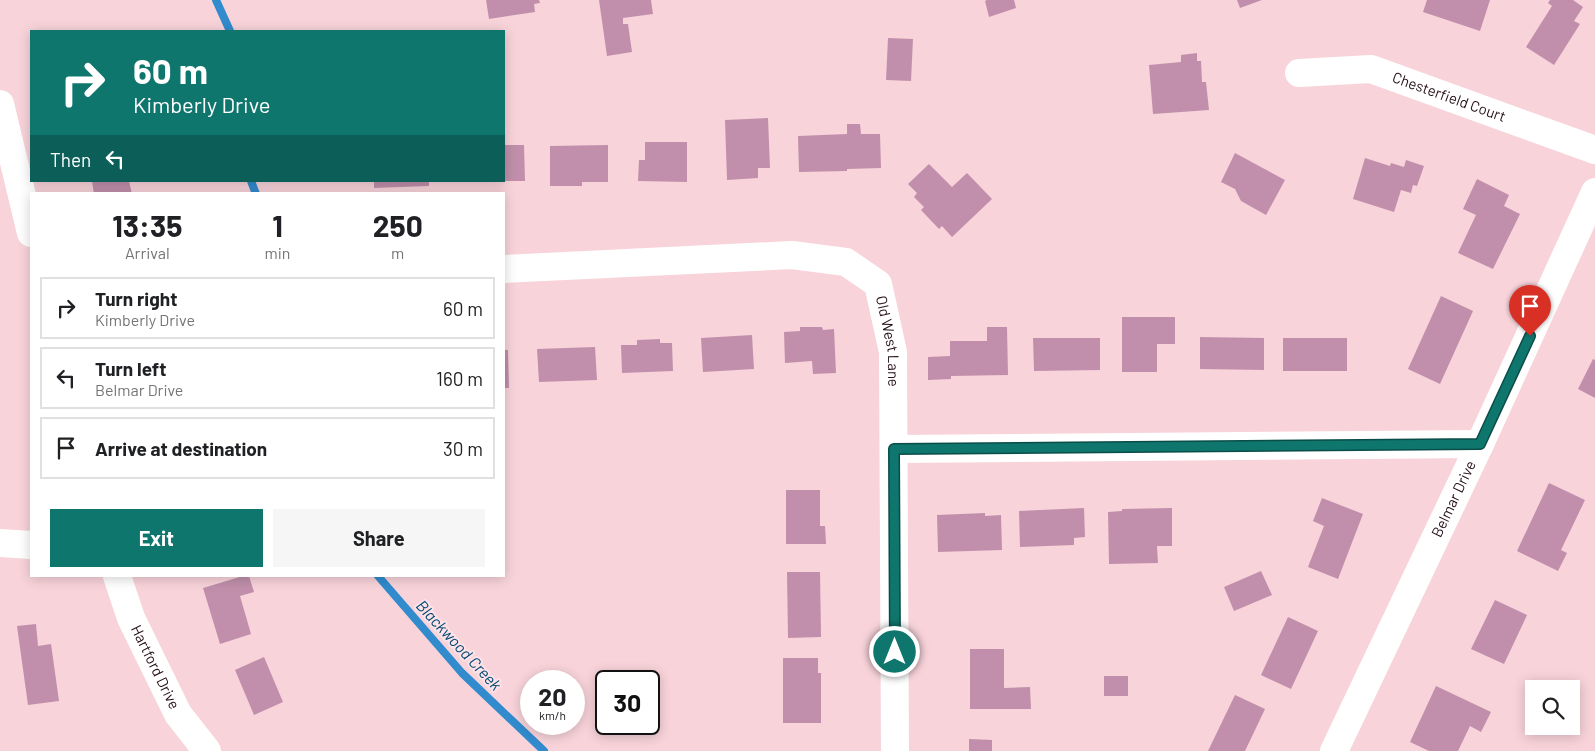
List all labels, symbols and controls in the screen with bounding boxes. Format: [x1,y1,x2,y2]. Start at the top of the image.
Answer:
text: 60 m [133,49,208,91]
icon: right [50,50,115,115]
street label: Chesterfield Court [1390,68,1508,125]
text: Kimberly Drive [133,91,270,117]
icon: left [101,145,129,173]
text: Then [50,148,91,171]
text: 13:35 [112,207,182,243]
text: 1 [272,207,283,243]
text: 250 [373,207,423,243]
text: Arrival [125,243,170,262]
text: min [265,243,290,262]
text: m [391,243,404,262]
pin [1509,285,1551,336]
text: Turn right [95,287,177,310]
icon: arrive [1516,292,1544,320]
icon: right [52,294,80,322]
street label: Old West Lane [873,294,903,387]
text: 60 m [443,297,483,320]
text: Kimberly Drive [95,310,195,329]
text: Turn left [95,357,166,380]
icon: left [52,364,80,392]
text: 160 m [436,367,483,390]
text: Belmar Drive [95,380,183,399]
icon: arrive [52,434,80,462]
text: Arrive at destination [95,437,267,460]
text: 30 m [443,437,483,460]
street label: Belmar Drive [1427,457,1479,540]
button: Exit [50,509,263,567]
button: Share [273,509,485,567]
water label: Blackwood Creek [413,596,506,694]
street label: Hartford Drive [128,622,184,712]
position arrow [868,625,920,677]
speed limit sign: 30 [595,670,660,735]
map controls [1525,680,1580,735]
button: search [1525,680,1580,735]
text: 20 [538,681,567,711]
text: km/h [539,708,566,722]

